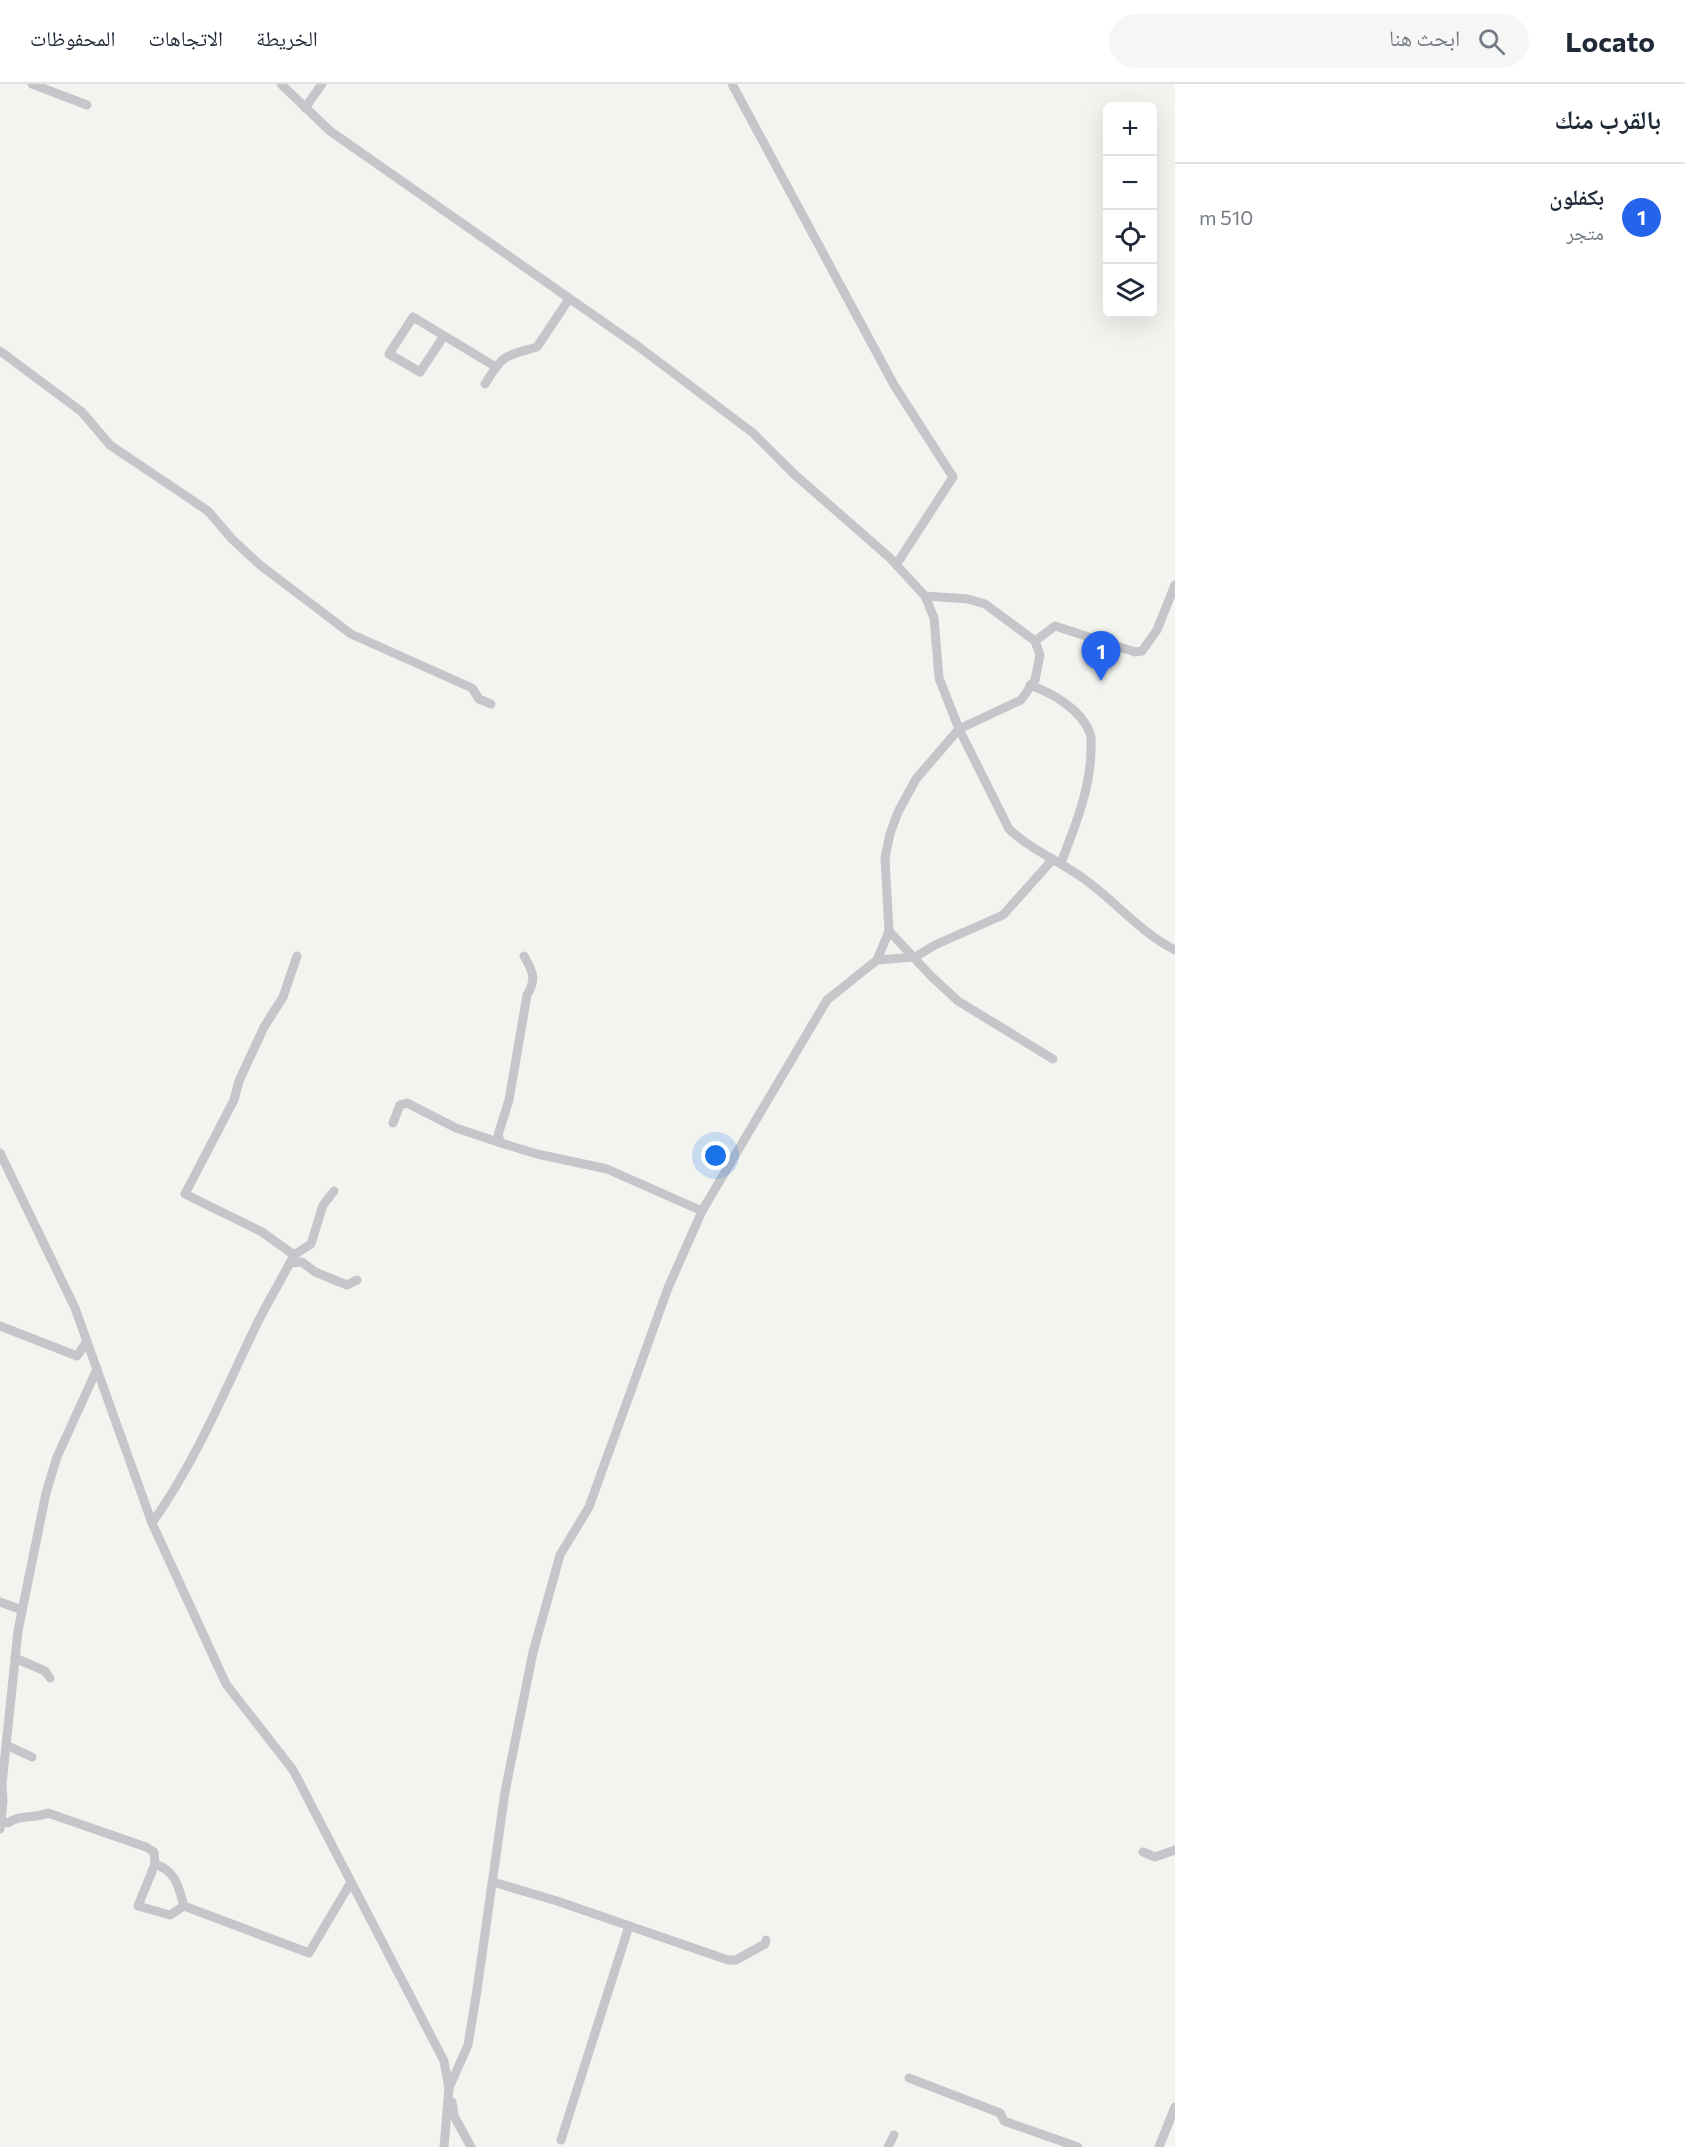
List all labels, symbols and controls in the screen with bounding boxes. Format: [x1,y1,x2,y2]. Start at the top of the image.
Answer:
search box [1109,14,1529,68]
text: ابحث هنا [1389,24,1460,51]
text: Locato [1565,24,1655,58]
text: المحفوظات [30,25,115,50]
text: الاتجاهات [148,25,223,50]
text: الخريطة [256,25,318,50]
icon: search [1475,25,1508,58]
map controls [1103,102,1157,318]
button: + [1103,102,1157,156]
text: بالقرب منك [1555,103,1661,134]
button: − [1103,156,1157,210]
text: بكفلون [1549,183,1604,210]
text: 510 m [1199,205,1253,229]
text: 1 [1637,205,1646,229]
button: locate [1103,210,1157,264]
text: متجر [1566,220,1604,244]
button: layers [1103,264,1157,318]
pin: 1 [1082,632,1120,681]
your location [701,1141,730,1170]

